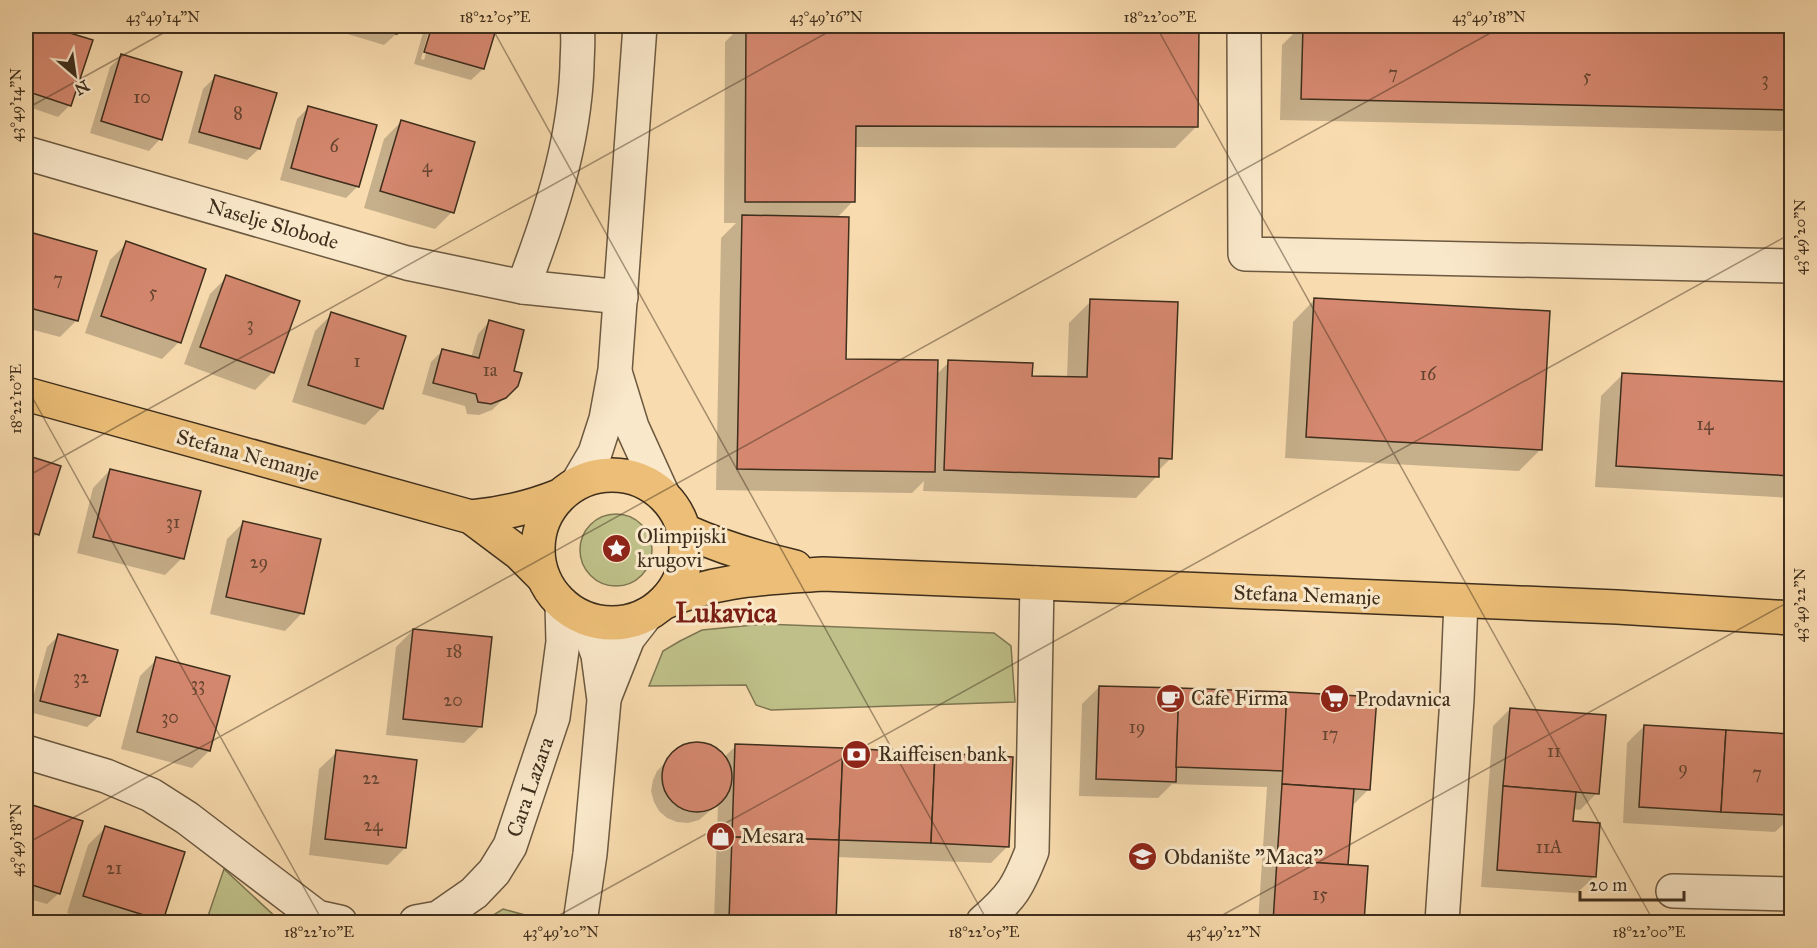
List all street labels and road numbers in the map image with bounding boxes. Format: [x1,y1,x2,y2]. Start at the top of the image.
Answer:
street label: Naselje Slobode [204,193,342,255]
street label: Stefana Nemanje [174,423,323,487]
street label: Stefana Nemanje [1233,579,1381,611]
street label: Cara Lazara [501,733,559,840]

